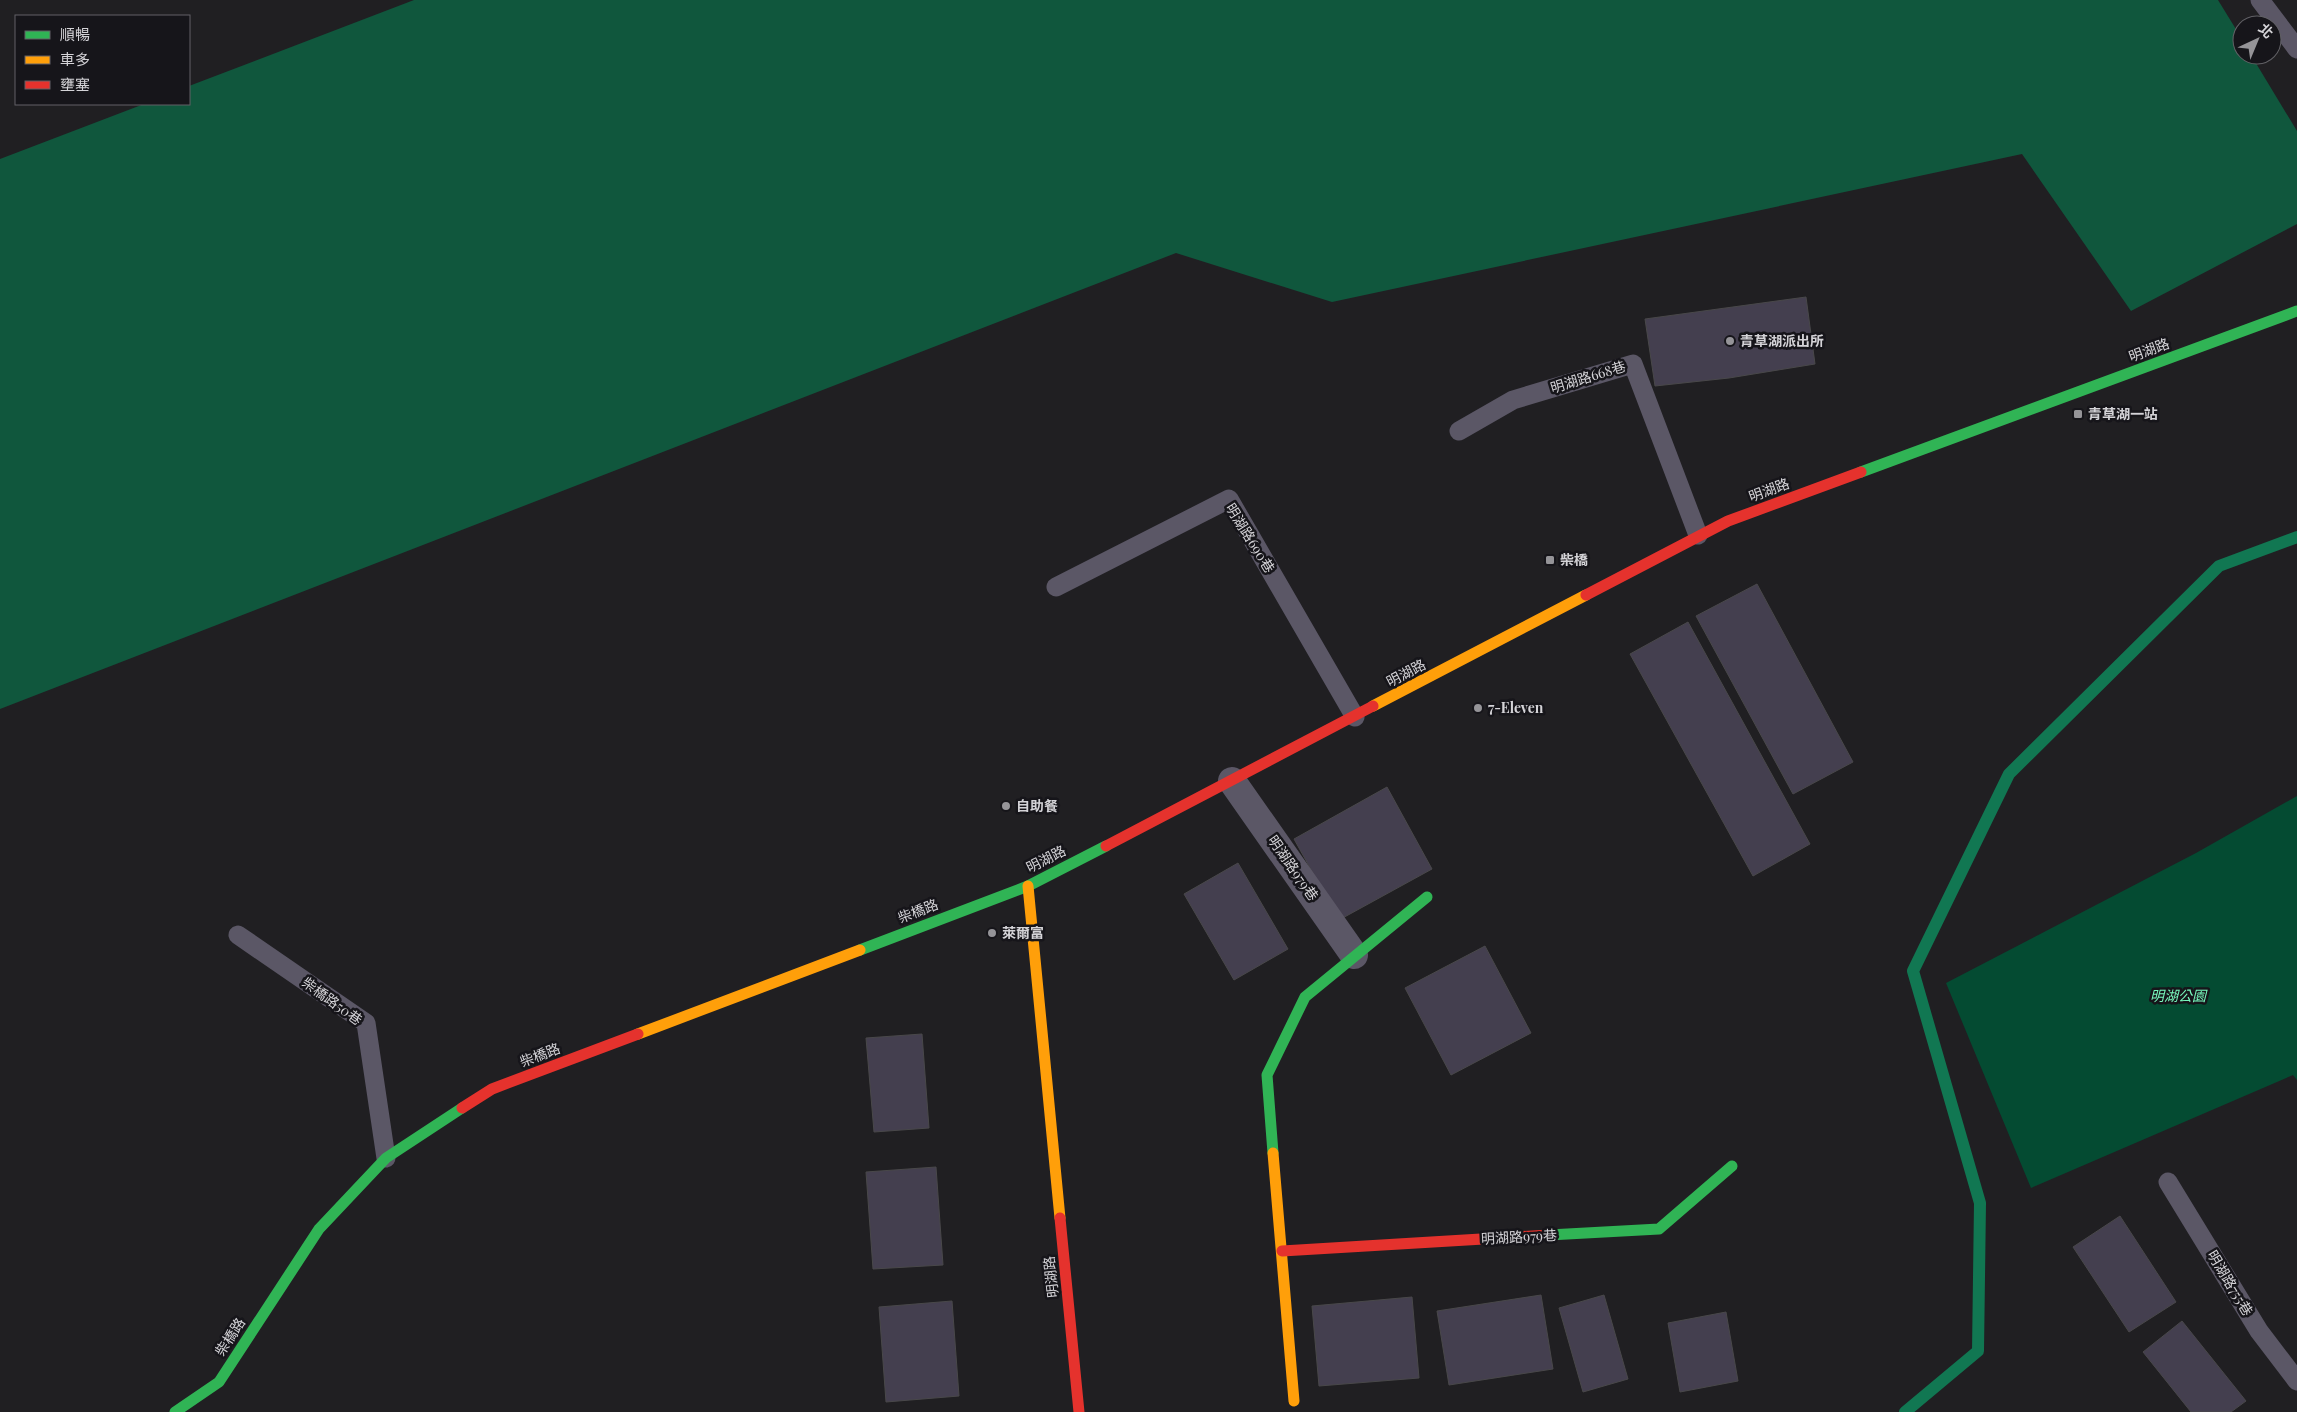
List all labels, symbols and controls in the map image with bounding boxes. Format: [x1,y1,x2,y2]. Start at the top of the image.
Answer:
legend [15,15,190,105]
north arrow [2232,15,2282,65]
text: 北 [2255,19,2278,42]
text: 順暢 [60,24,90,44]
text: 車多 [60,49,90,69]
text: 壅塞 [60,74,90,94]
place label: 青草湖派出所 [1740,331,1824,350]
street label: 明湖路 [2126,333,2172,366]
marker: 青草湖派出所 [1724,335,1736,347]
street label: 明湖路668巷 [1548,356,1628,397]
place label: 青草湖一站 [2088,404,2158,423]
marker: 青草湖一站 [2072,408,2084,420]
street label: 明湖路 [1746,473,1792,506]
street label: 明湖路690巷 [1221,499,1279,576]
place label: 柴橋 [1560,550,1588,569]
marker: 柴橋 [1544,554,1556,566]
street label: 明湖路 [1383,654,1429,691]
place label: 7-Eleven [1488,698,1544,717]
marker: 7-Eleven [1472,702,1484,714]
place label: 自助餐 [1016,796,1058,815]
marker: 自助餐 [1000,800,1012,812]
street label: 明湖路979巷 [1264,831,1323,904]
street label: 明湖路 [1023,841,1069,877]
street label: 柴橋路 [895,894,941,927]
place label: 萊爾富 [1002,923,1044,942]
marker: 萊爾富 [986,927,998,939]
street label: 柴橋路50巷 [298,972,366,1029]
park label: 明湖公園 [2150,986,2208,1005]
street label: 柴橋路 [517,1038,563,1071]
street label: 明湖路979巷 [1481,1225,1557,1248]
street label: 明湖路755巷 [2203,1246,2257,1319]
street label: 明湖路 [1039,1255,1062,1299]
street label: 柴橋路 [210,1314,249,1360]

